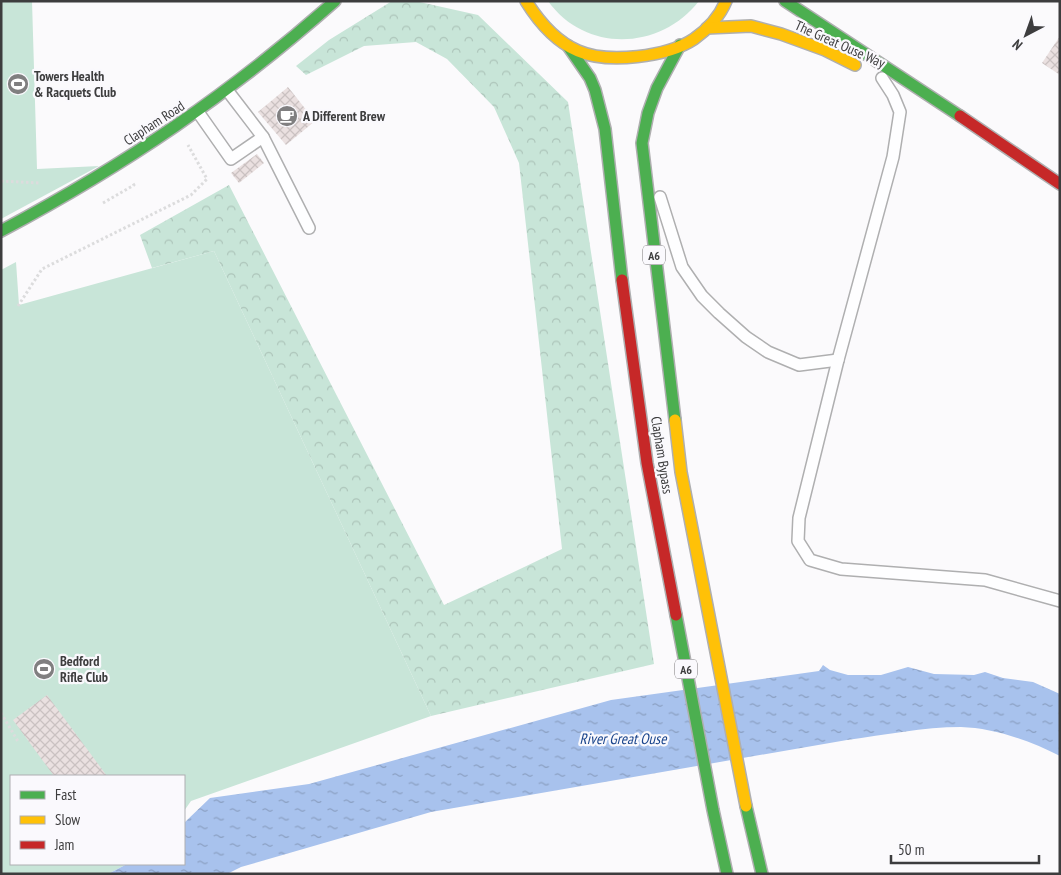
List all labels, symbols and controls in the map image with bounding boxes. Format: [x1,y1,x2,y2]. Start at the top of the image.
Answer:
north arrow [1001,10,1051,60]
street label: The Great Ouse Way [792,16,889,72]
text: N [1009,36,1026,54]
place label: Towers Health & Racquets Club [34,67,116,101]
sports icon: Towers Health & Racquets Club [6,72,30,96]
street label: Clapham Road [120,97,188,149]
cafe icon: A Different Brew [275,104,299,128]
place label: A Different Brew [302,107,386,125]
road number: A6 [643,246,665,264]
street label: Clapham Bypass [647,415,677,495]
place label: Bedford Rifle Club [60,652,108,686]
sports icon: Bedford Rifle Club [32,657,56,681]
road number: A6 [675,660,697,679]
water label: River Great Ouse [580,729,667,748]
legend [10,775,185,865]
text: Fast [55,785,76,804]
text: Slow [55,810,80,829]
scale bar [891,832,1038,864]
text: Jam [54,835,74,854]
text: 50 m [898,840,924,859]

